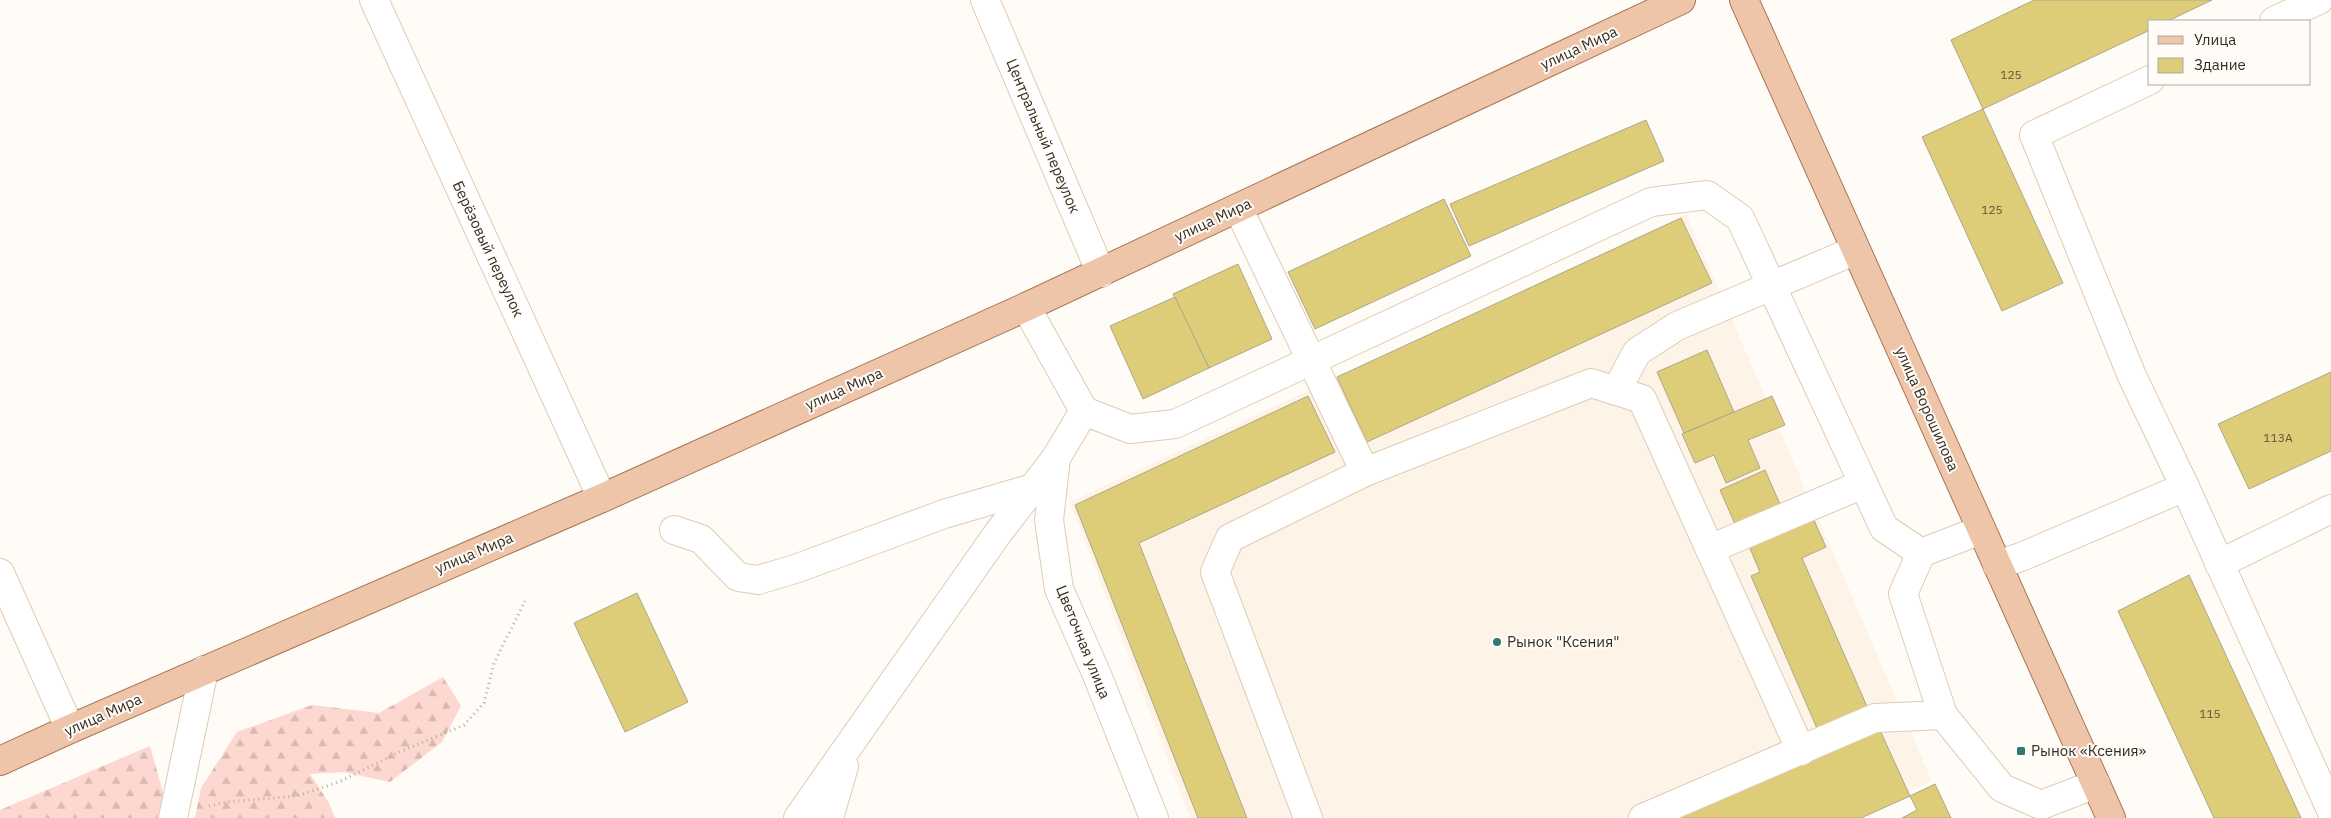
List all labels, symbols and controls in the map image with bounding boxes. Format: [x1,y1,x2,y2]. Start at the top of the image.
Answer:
legend [2148,20,2311,85]
street label: улица Мира [1537,21,1620,74]
text: Улица [2194,30,2236,49]
text: Здание [2194,55,2246,74]
street label: Центральный переулок [1002,56,1085,216]
house number: 125 [2000,67,2022,82]
street label: Берёзовый переулок [449,178,528,320]
street label: улица Мира [1171,193,1254,246]
house number: 125 [1981,202,2003,217]
street label: улица Ворошилова [1891,344,1963,474]
street label: улица Мира [802,363,885,414]
house number: 113А [2263,430,2293,445]
street label: улица Мира [432,528,516,577]
street label: Цветочная улица [1052,582,1115,701]
place label: Рынок "Ксения" [1507,632,1619,651]
marker: Рынок "Ксения" [1491,636,1503,648]
street label: улица Мира [61,689,144,740]
house number: 115 [2199,706,2221,721]
place label: Рынок «Ксения» [2031,741,2147,760]
marker: Рынок «Ксения» [2015,745,2027,757]

